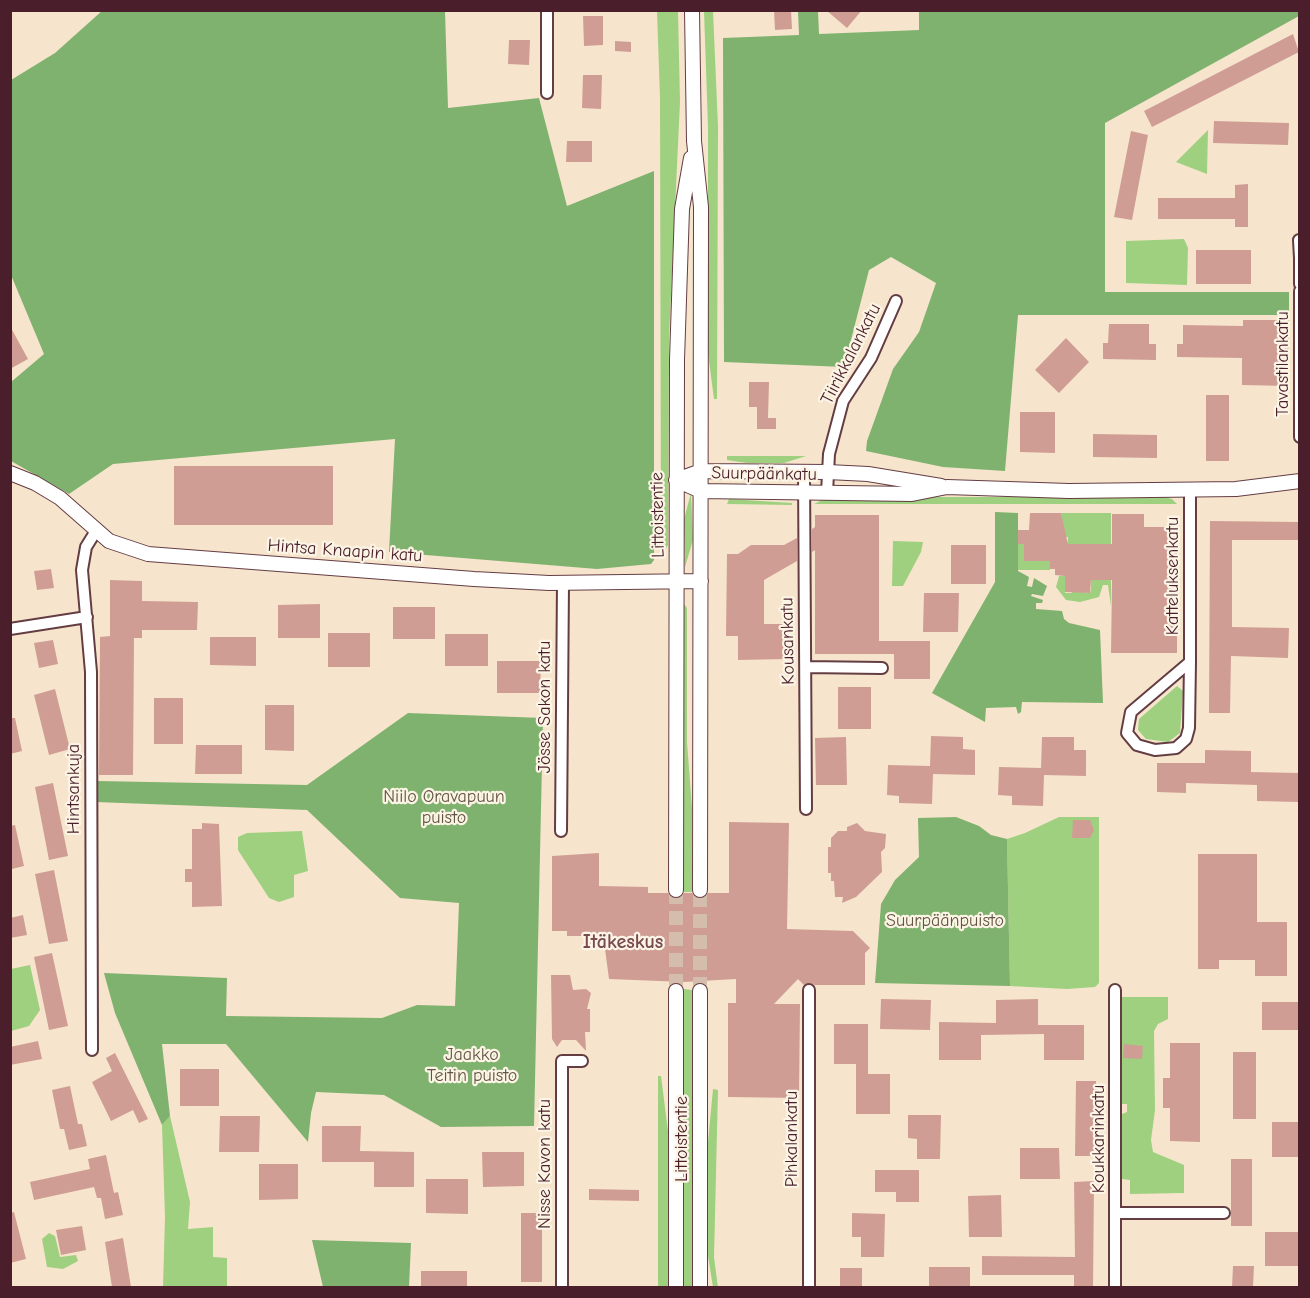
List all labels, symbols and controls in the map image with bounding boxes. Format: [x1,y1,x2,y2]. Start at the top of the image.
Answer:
street label: Tiirikkalankatu [816,300,886,408]
street label: Tavastilankatu [1272,311,1294,417]
street label: Suurpäänkatu [711,462,817,486]
street label: Littoistentie [646,472,670,558]
street label: Katteluksenkatu [1162,517,1184,635]
street label: Hintsa Knaapin katu [267,535,423,567]
street label: Kousankatu [776,597,800,685]
street label: Jösse Sakon katu [534,641,556,773]
street label: Hintsankuja [63,744,85,834]
park label: Niilo Oravapuun puisto [383,786,505,828]
park label: Suurpäänpuisto [886,910,1004,932]
district label: Itäkeskus [583,930,663,954]
park label: Jaakko Teitin puisto [427,1044,517,1086]
street label: Koukkarinkatu [1088,1085,1110,1193]
street label: Pihkalankatu [781,1091,803,1187]
street label: Littoistentie [671,1096,693,1182]
street label: Nisse Kavon katu [534,1099,556,1229]

